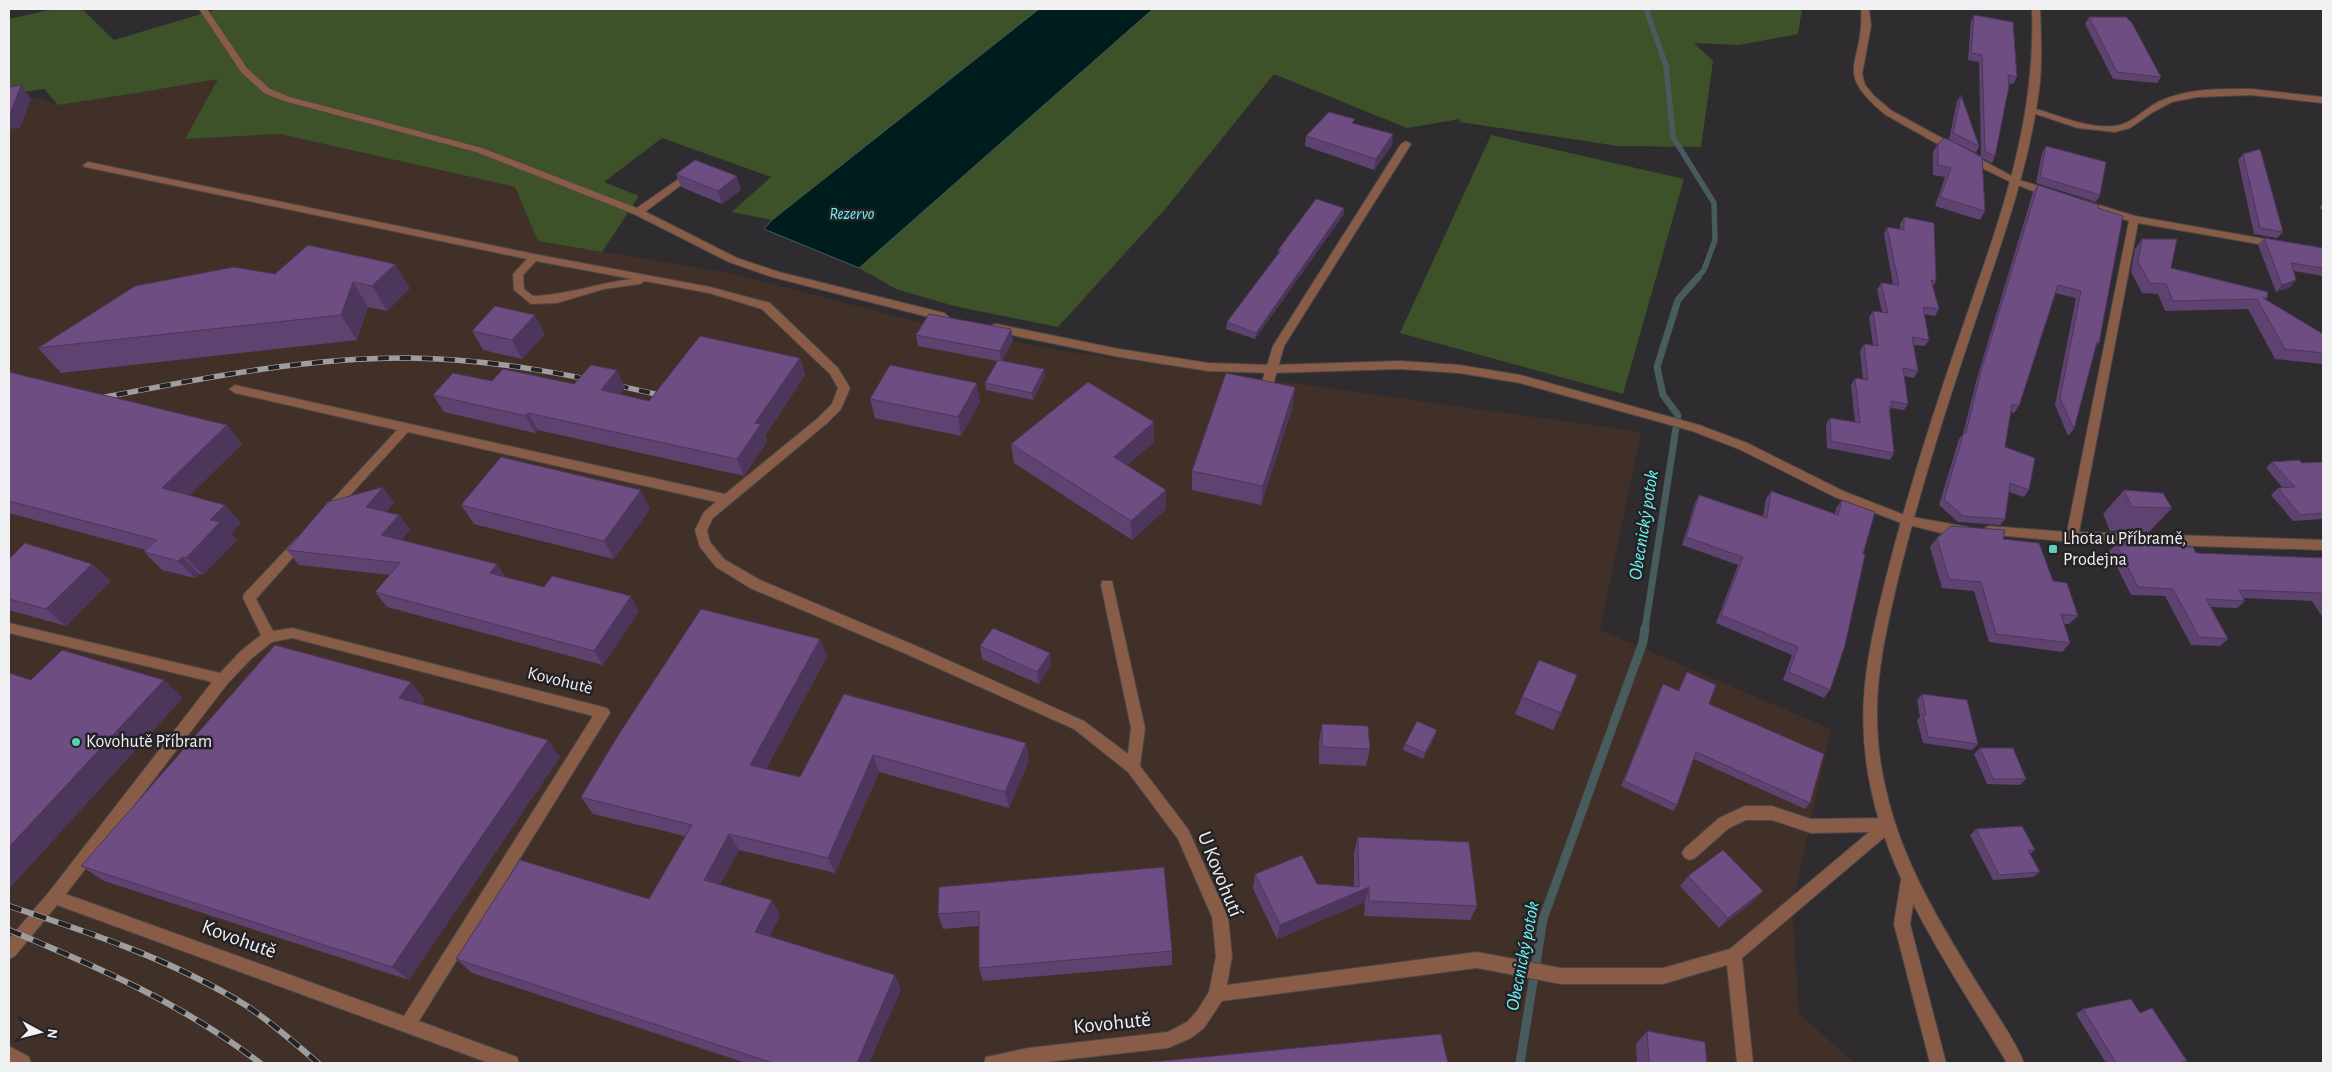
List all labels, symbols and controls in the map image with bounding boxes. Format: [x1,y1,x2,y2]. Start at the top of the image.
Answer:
water label: Rezervo [830,206,875,222]
water label: Obecnický potok [1626,468,1662,581]
place label: Lhota u Příbramě, Prodejna [2063,530,2186,569]
marker: Lhota u Příbramě, Prodejna [2047,543,2059,555]
street label: Kovohutě [526,664,594,698]
place label: Kovohutě Příbram [86,733,212,751]
marker: Kovohutě Příbram [70,736,82,748]
street label: U Kovohutí [1193,828,1247,920]
water label: Obecnický potok [1503,899,1543,1012]
street label: Kovohutě [199,916,279,962]
north arrow [15,1007,65,1057]
street label: Kovohutě [1072,1008,1152,1038]
text: N [44,1028,59,1039]

